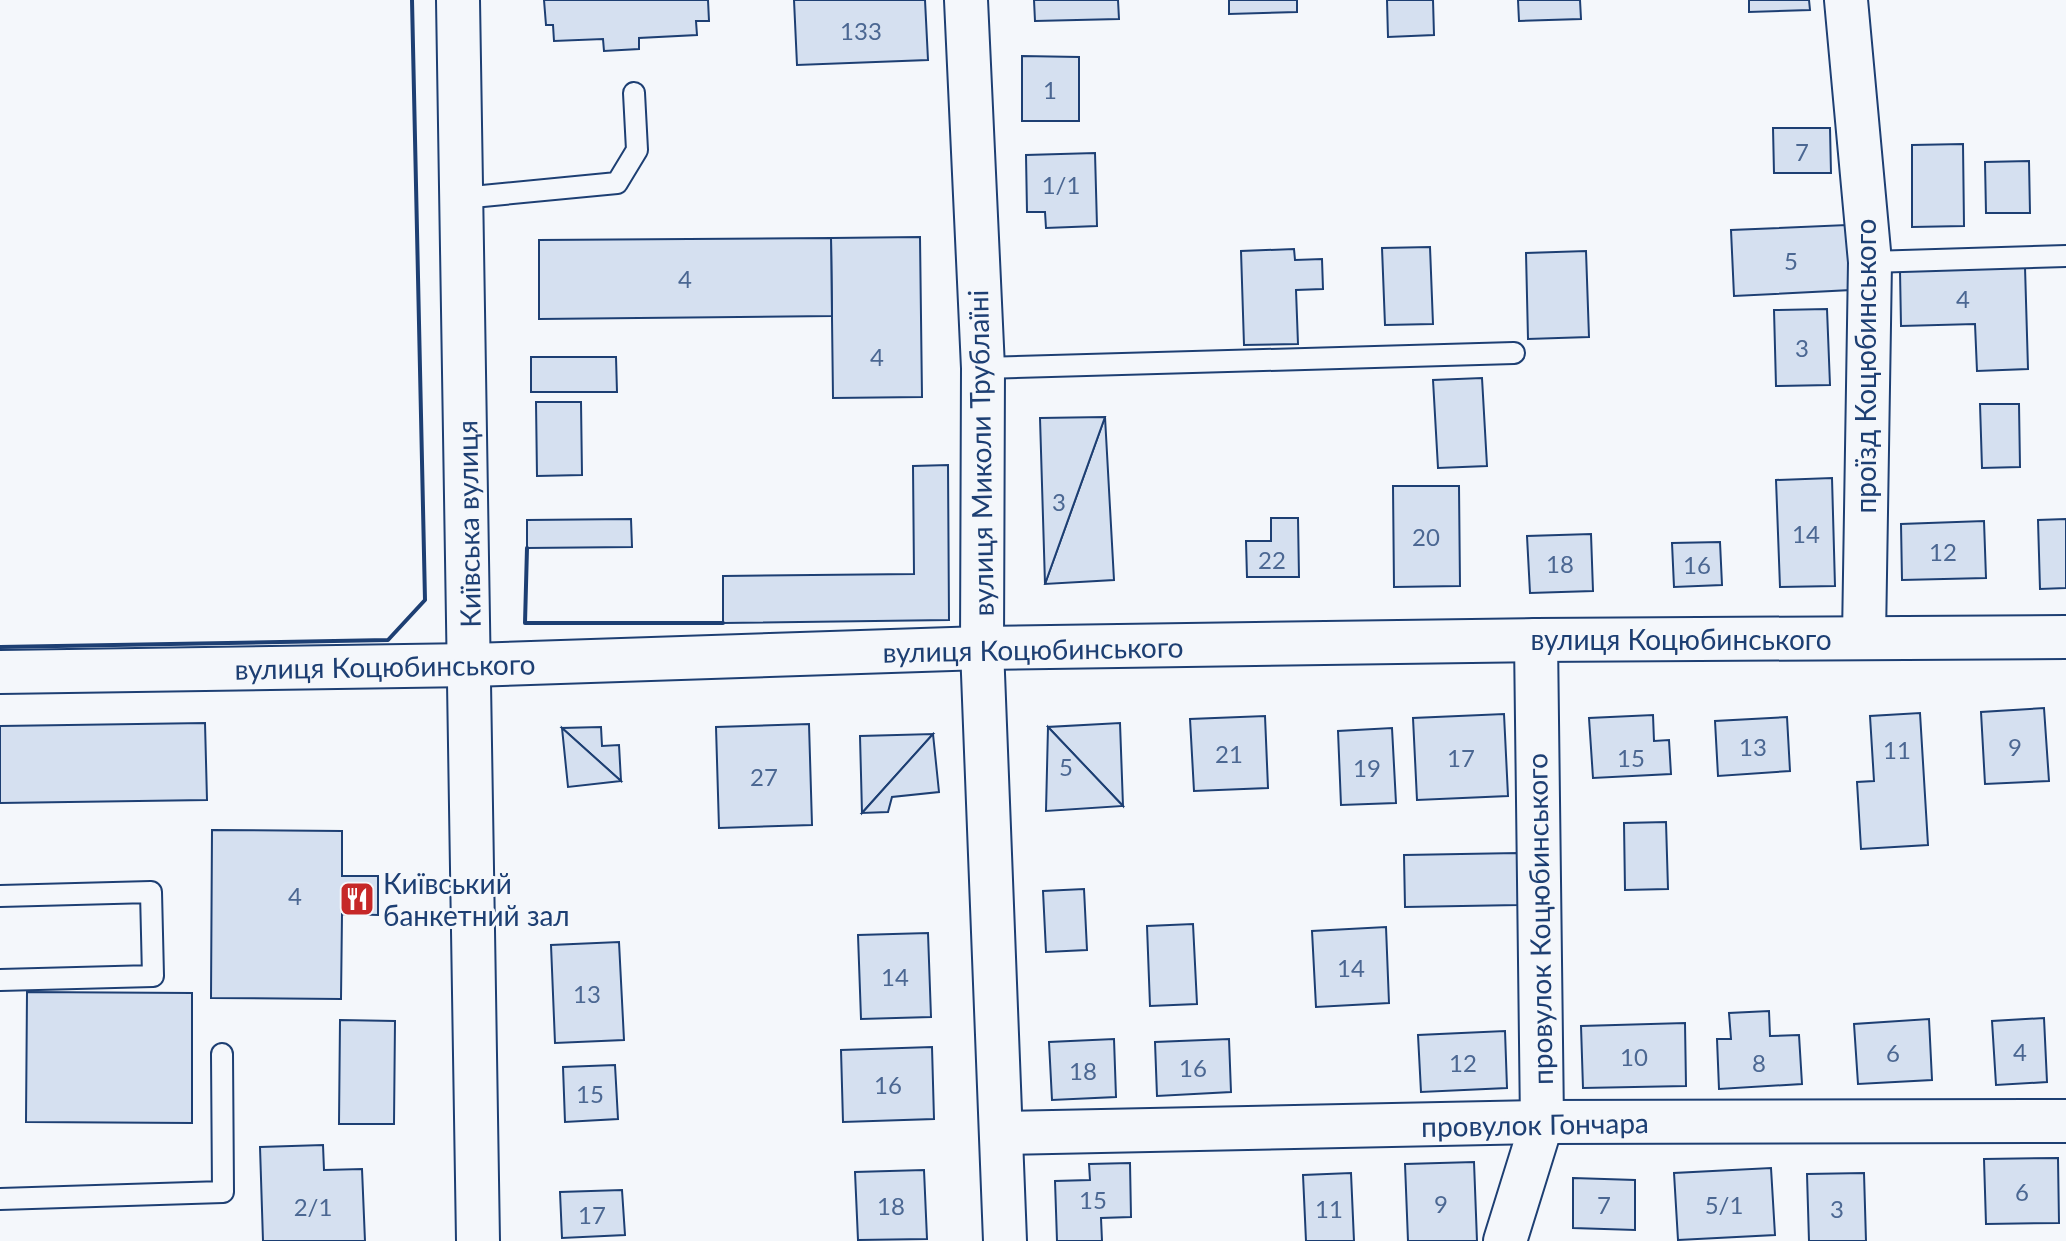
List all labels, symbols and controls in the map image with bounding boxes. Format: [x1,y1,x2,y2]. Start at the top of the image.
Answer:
house number: 133 [840,16,882,45]
house number: 1 [1043,75,1057,104]
house number: 7 [1795,137,1809,166]
house number: 1/1 [1042,170,1080,199]
street label: проїзд Коцюбинського [1848,219,1882,514]
house number: 5 [1784,246,1798,275]
house number: 4 [678,264,692,293]
house number: 4 [1956,284,1970,313]
street label: вулиця Миколи Трублаїні [960,289,1000,617]
house number: 3 [1795,333,1809,362]
house number: 4 [870,342,884,371]
street label: Київська вулиця [449,420,487,628]
house number: 3 [1052,487,1066,516]
house number: 14 [1792,519,1820,548]
house number: 20 [1412,522,1440,551]
house number: 12 [1929,537,1957,566]
house number: 22 [1258,545,1286,574]
house number: 18 [1546,549,1574,578]
house number: 16 [1683,550,1711,579]
street label: вулиця Коцюбинського [1530,622,1832,656]
street label: вулиця Коцюбинського [882,629,1184,669]
street label: вулиця Коцюбинського [234,646,536,686]
house number: 13 [1739,732,1767,761]
house number: 9 [2008,732,2022,761]
house number: 11 [1883,735,1911,764]
house number: 21 [1215,739,1243,768]
house number: 17 [1447,743,1475,772]
house number: 15 [1617,743,1645,772]
house number: 5 [1059,752,1073,781]
house number: 19 [1353,753,1381,782]
street label: провулок Коцюбинського [1519,753,1559,1085]
house number: 27 [750,762,778,791]
place label: Київський банкетний зал [383,866,570,932]
restaurant icon: Київський банкетний зал [338,880,376,918]
house number: 4 [288,881,302,910]
house number: 14 [1337,953,1365,982]
house number: 14 [881,962,909,991]
house number: 13 [573,979,601,1008]
house number: 4 [2013,1037,2027,1066]
house number: 6 [1886,1038,1900,1067]
house number: 10 [1620,1042,1648,1071]
house number: 12 [1449,1048,1477,1077]
house number: 8 [1752,1048,1766,1077]
house number: 16 [1179,1053,1207,1082]
house number: 18 [1069,1056,1097,1085]
house number: 16 [874,1070,902,1099]
house number: 15 [576,1079,604,1108]
street label: провулок Гончара [1421,1105,1649,1143]
house number: 6 [2015,1177,2029,1206]
house number: 15 [1079,1185,1107,1214]
house number: 9 [1434,1189,1448,1218]
house number: 7 [1597,1190,1611,1219]
house number: 5/1 [1705,1190,1743,1219]
house number: 18 [877,1191,905,1220]
house number: 2/1 [294,1192,332,1221]
house number: 11 [1315,1194,1343,1223]
house number: 3 [1830,1194,1844,1223]
house number: 17 [578,1200,606,1229]

